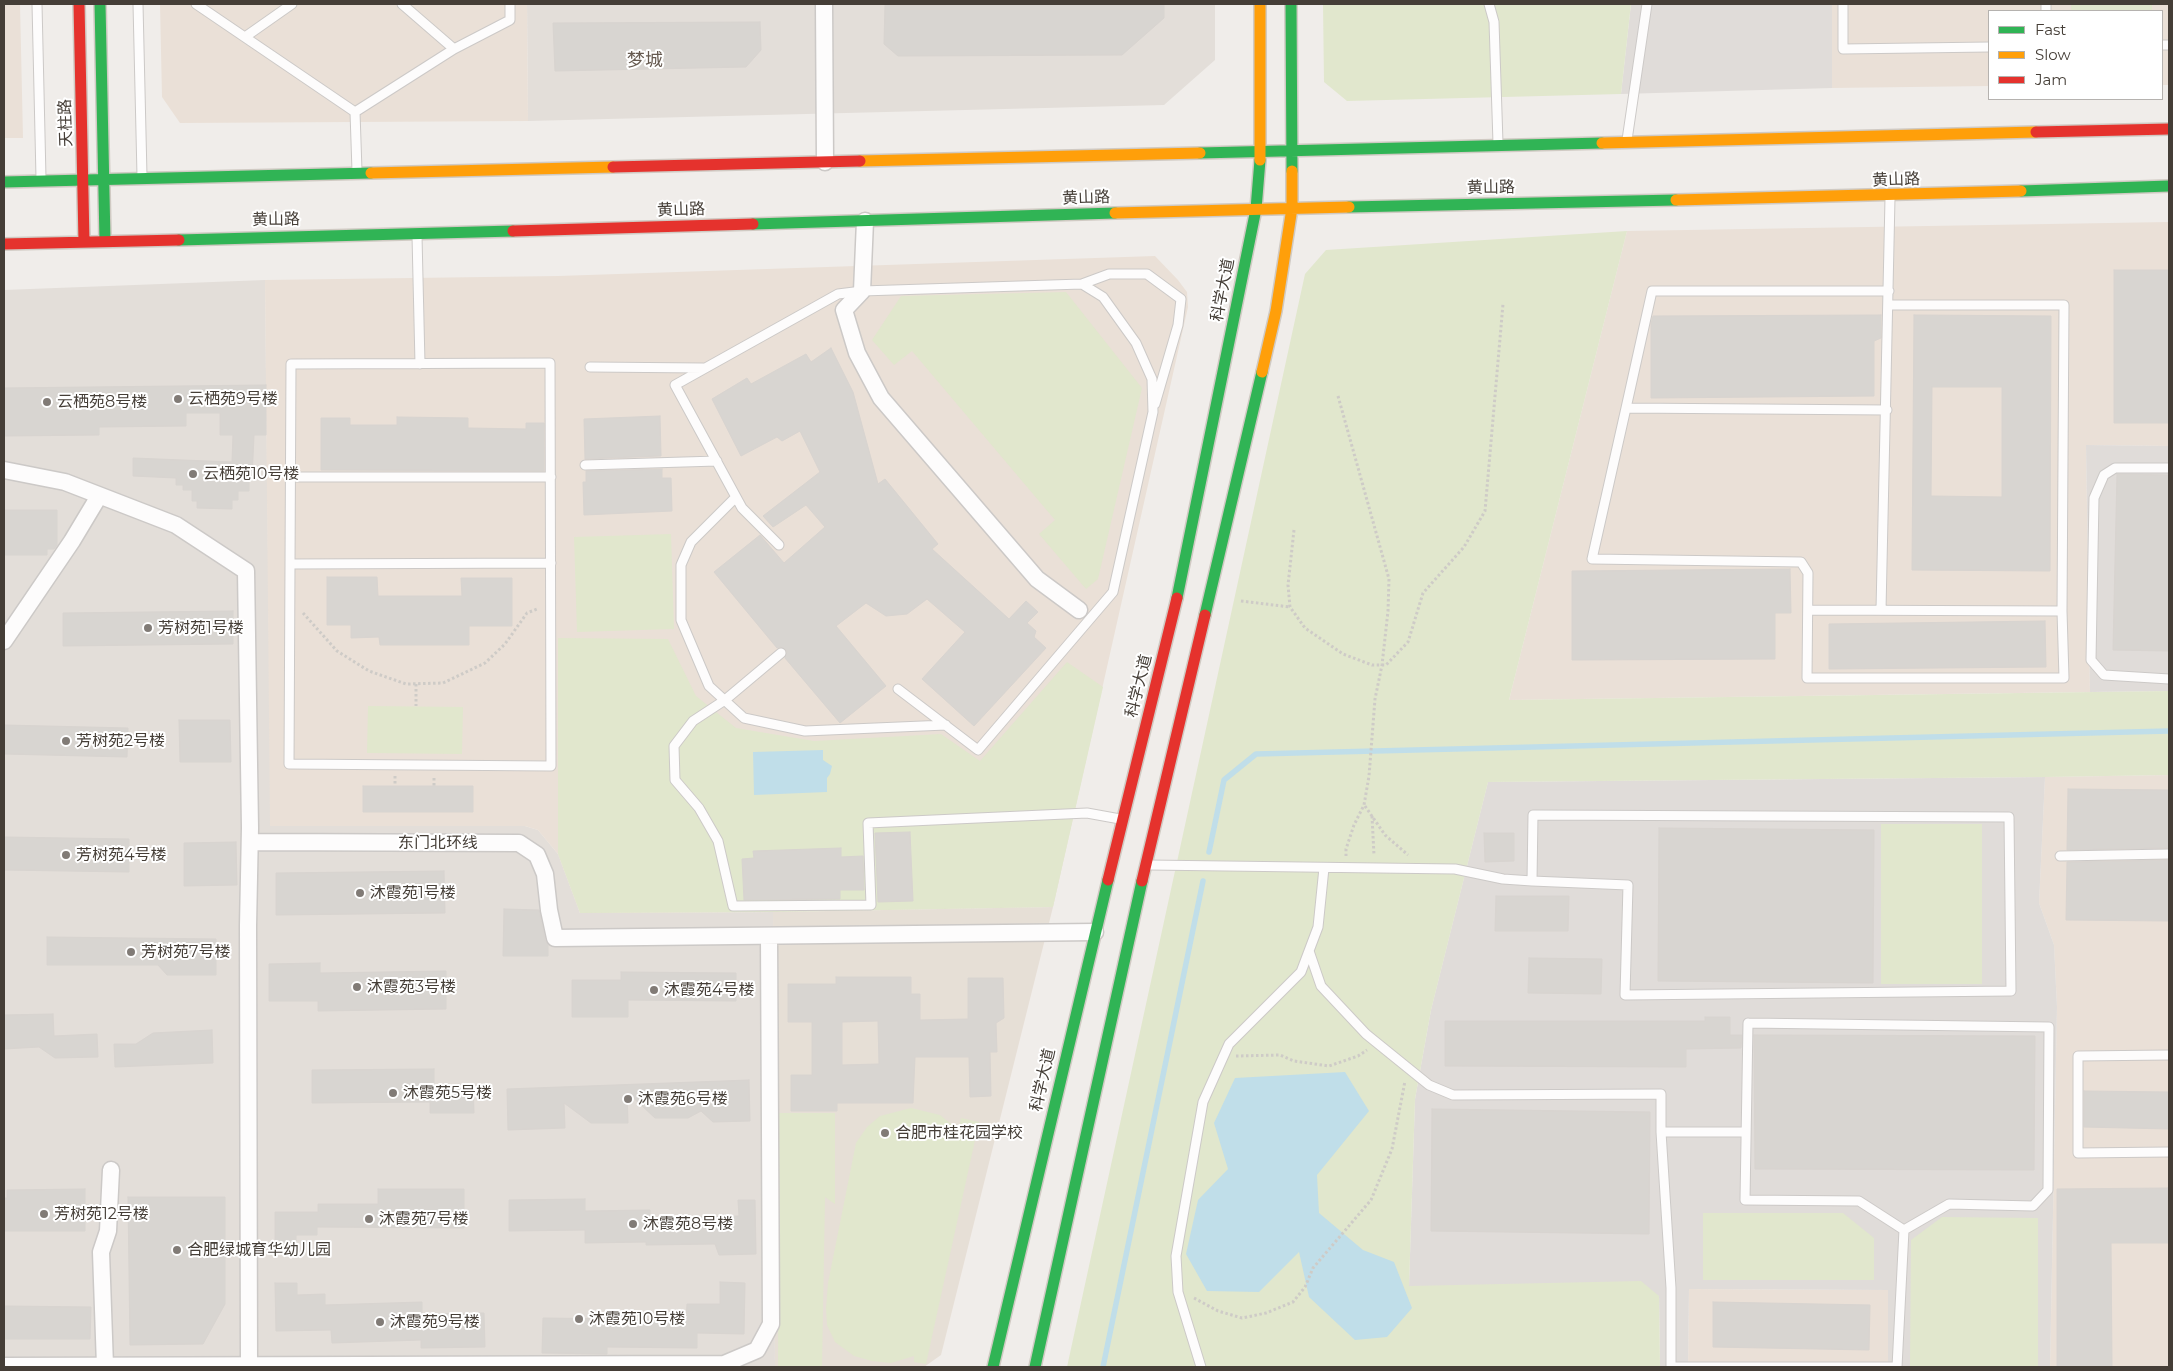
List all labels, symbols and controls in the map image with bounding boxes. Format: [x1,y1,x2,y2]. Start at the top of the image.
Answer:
legend [1988,10,2163,100]
text: Fast [2035,20,2066,39]
text: Slow [2035,45,2071,64]
district label: 梦城 [627,50,663,72]
text: Jam [2035,70,2067,89]
street label: 天柱路 [56,99,76,147]
street label: 黄山路 [1872,170,1920,190]
street label: 黄山路 [1467,178,1515,198]
street label: 黄山路 [1062,188,1110,208]
street label: 黄山路 [657,200,705,220]
street label: 黄山路 [252,210,300,230]
street label: 科学大道 [1207,257,1239,323]
place label: 云栖苑9号楼 [188,389,278,409]
place label: 云栖苑8号楼 [57,392,147,412]
marker: 云栖苑9号楼 [172,393,184,405]
marker: 云栖苑8号楼 [41,396,53,408]
place label: 云栖苑10号楼 [203,464,299,484]
marker: 云栖苑10号楼 [187,468,199,480]
place label: 芳树苑1号楼 [158,618,244,638]
marker: 芳树苑1号楼 [142,622,154,634]
street label: 科学大道 [1122,653,1156,719]
place label: 芳树苑2号楼 [76,731,165,751]
marker: 芳树苑2号楼 [60,735,72,747]
street label: 东门北环线 [398,833,478,853]
place label: 芳树苑4号楼 [76,845,167,865]
marker: 芳树苑4号楼 [60,849,72,861]
place label: 沐霞苑1号楼 [370,883,456,903]
marker: 沐霞苑1号楼 [354,887,366,899]
place label: 芳树苑7号楼 [141,942,230,962]
marker: 芳树苑7号楼 [125,946,137,958]
place label: 沐霞苑3号楼 [367,977,456,997]
place label: 沐霞苑4号楼 [664,980,755,1000]
marker: 沐霞苑3号楼 [351,981,363,993]
marker: 沐霞苑4号楼 [648,984,660,996]
street label: 科学大道 [1026,1047,1060,1113]
place label: 沐霞苑5号楼 [403,1083,492,1103]
marker: 沐霞苑5号楼 [387,1087,399,1099]
place label: 沐霞苑6号楼 [638,1089,728,1109]
marker: 沐霞苑6号楼 [622,1093,634,1105]
place label: 合肥市桂花园学校 [895,1123,1023,1143]
marker: 合肥市桂花园学校 [879,1127,891,1139]
place label: 芳树苑12号楼 [54,1204,149,1224]
marker: 芳树苑12号楼 [38,1208,50,1220]
place label: 沐霞苑7号楼 [379,1209,468,1229]
marker: 沐霞苑7号楼 [363,1213,375,1225]
place label: 沐霞苑8号楼 [643,1214,733,1234]
marker: 沐霞苑8号楼 [627,1218,639,1230]
place label: 合肥绿城育华幼儿园 [187,1240,331,1260]
marker: 合肥绿城育华幼儿园 [171,1244,183,1256]
place label: 沐霞苑10号楼 [589,1309,685,1329]
place label: 沐霞苑9号楼 [390,1312,480,1332]
marker: 沐霞苑10号楼 [573,1313,585,1325]
marker: 沐霞苑9号楼 [374,1316,386,1328]

